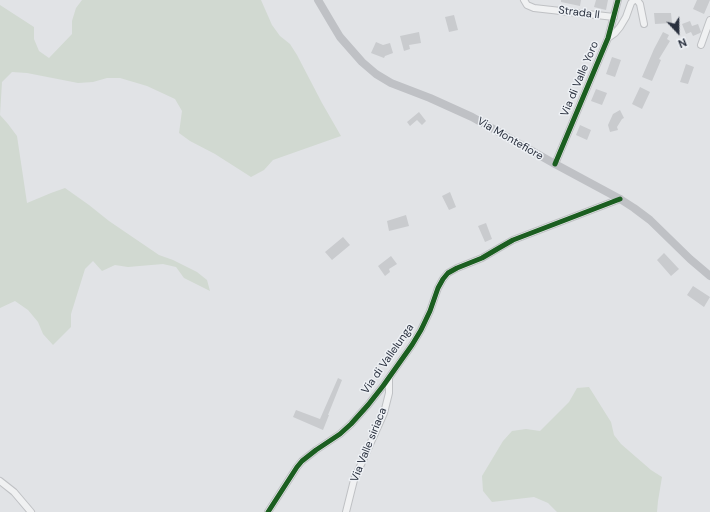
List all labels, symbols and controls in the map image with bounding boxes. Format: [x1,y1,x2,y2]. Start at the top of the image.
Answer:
street label: Strada II [558,4,600,22]
north arrow [658,12,698,52]
text: N [676,35,689,51]
street label: Via di Valle Yoro [558,39,602,119]
street label: Via Montefiore [475,115,545,163]
street label: Via di Vallelunga [359,321,417,397]
street label: Via Valle siriaca [348,406,390,484]

